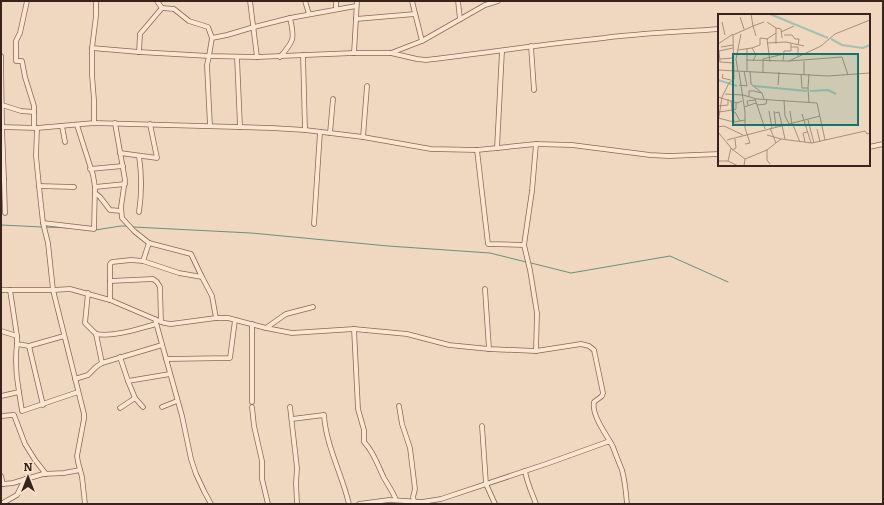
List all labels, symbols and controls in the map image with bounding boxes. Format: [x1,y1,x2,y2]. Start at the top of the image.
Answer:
inset map [718,14,870,166]
north arrow [8,457,48,497]
text: N [23,458,33,474]

